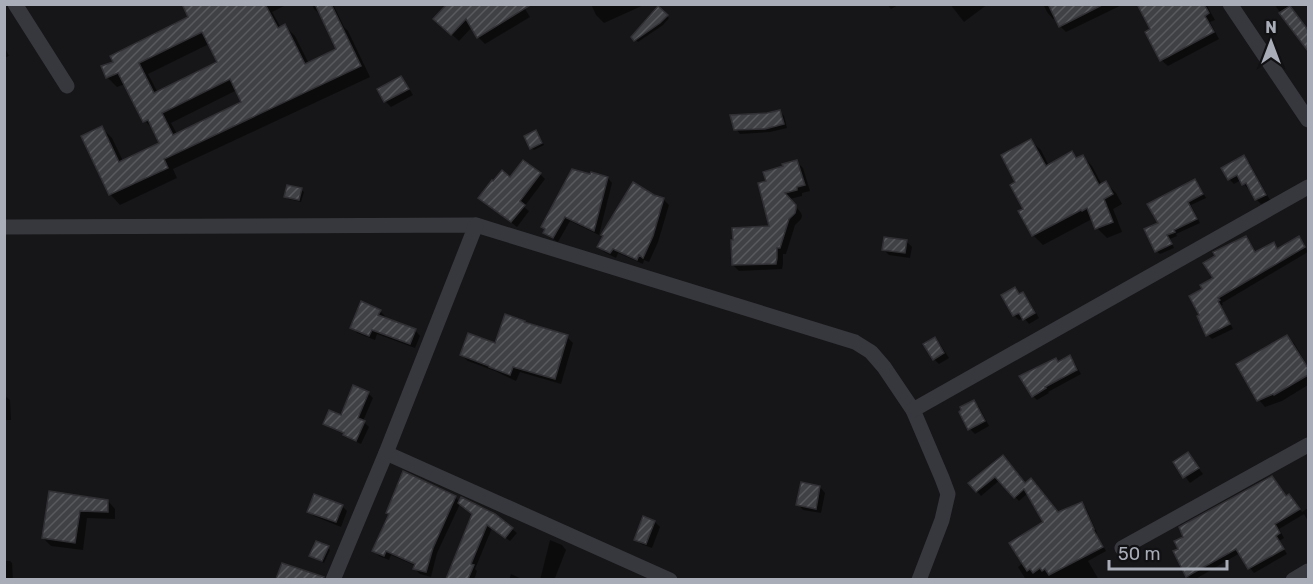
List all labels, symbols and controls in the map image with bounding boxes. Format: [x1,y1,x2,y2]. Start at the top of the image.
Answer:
north arrow [1241,12,1301,72]
text: N [1265,18,1277,37]
scale bar [1109,533,1228,571]
text: 50 m [1118,543,1161,565]

